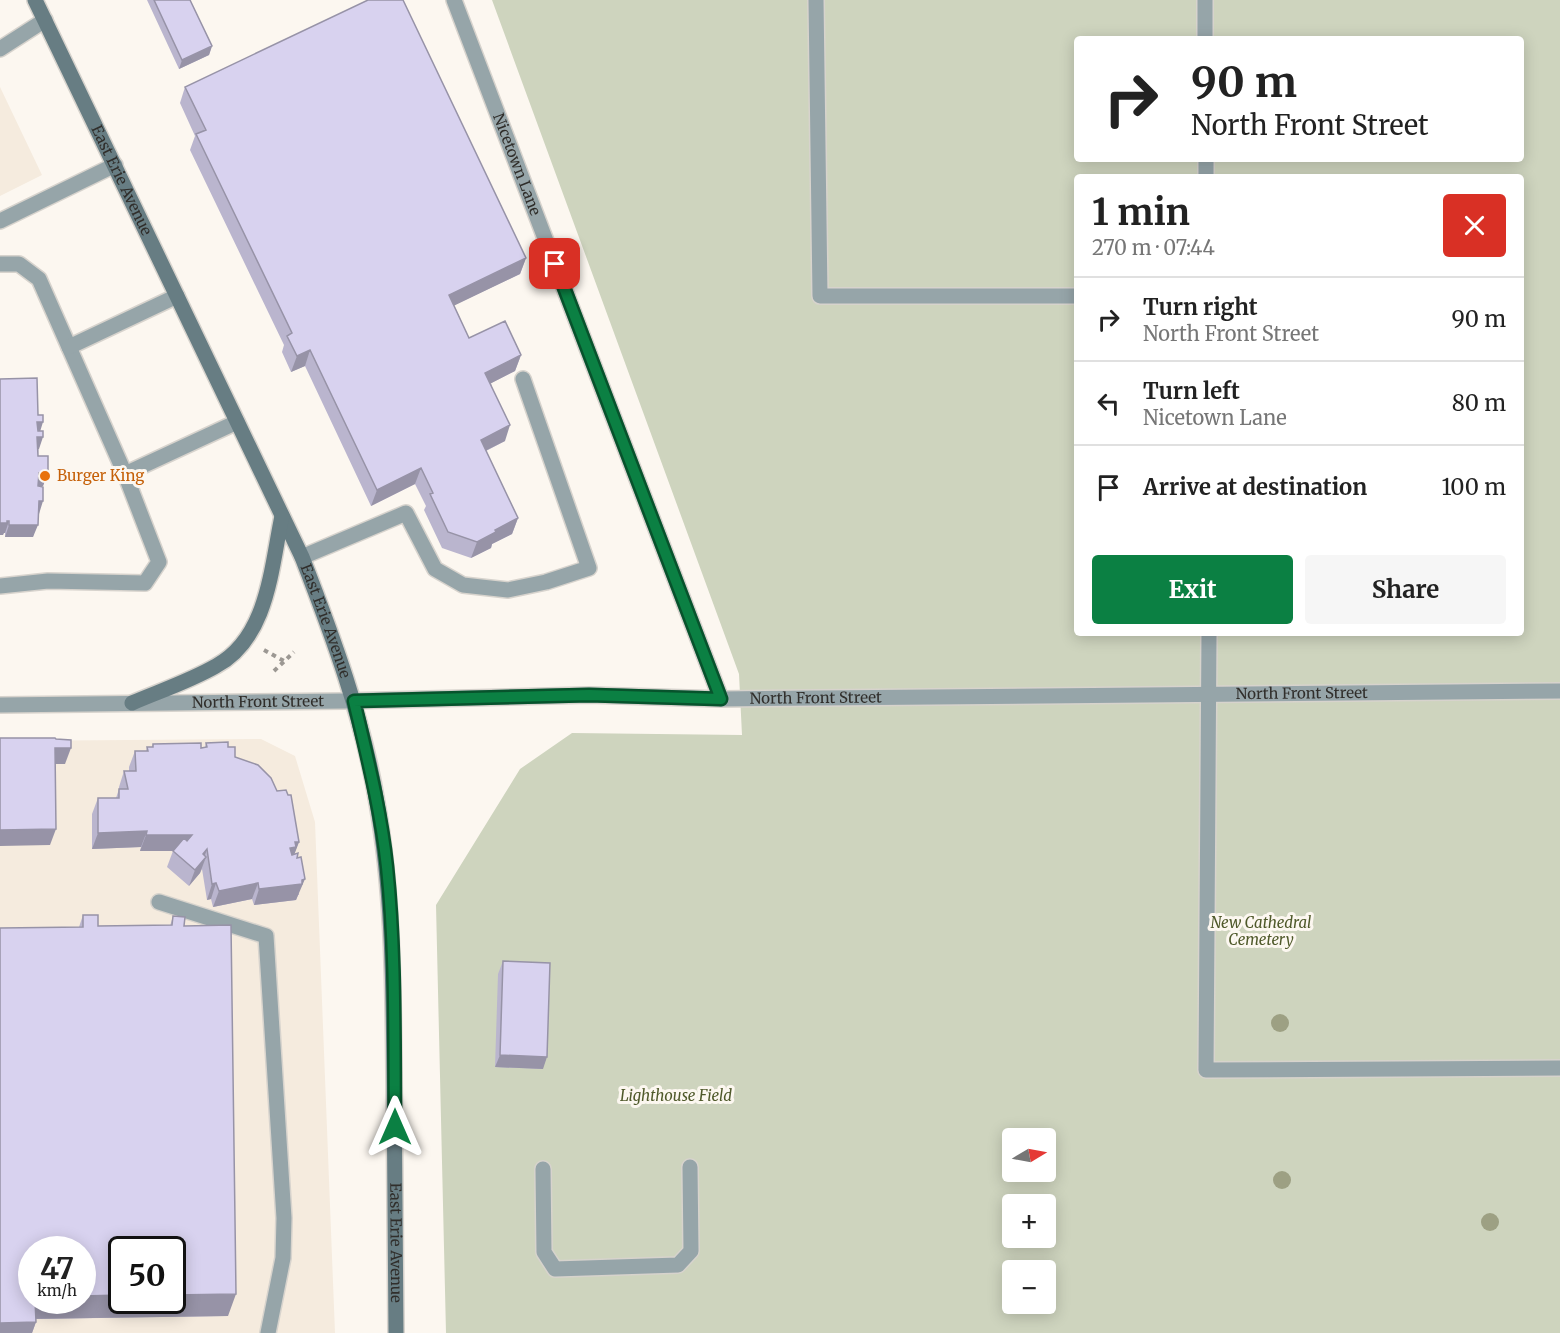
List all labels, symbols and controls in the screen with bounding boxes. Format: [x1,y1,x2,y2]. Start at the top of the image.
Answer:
text: 90 m [1191,56,1297,108]
icon: right [1092,60,1170,138]
text: North Front Street [1191,108,1429,142]
street label: Nicetown Lane [489,110,545,218]
street label: East Erie Avenue [87,122,157,239]
text: 1 min [1092,190,1190,235]
button: close [1443,194,1506,257]
text: 270 m · 07:44 [1092,235,1215,260]
pin [529,238,580,289]
icon: arrive [538,247,571,280]
text: Turn right [1143,293,1257,321]
icon: right [1092,303,1125,336]
text: 90 m [1451,305,1506,333]
text: North Front Street [1143,321,1319,346]
text: Turn left [1143,377,1240,405]
icon: left [1092,387,1125,420]
text: 80 m [1452,389,1506,417]
text: Nicetown Lane [1143,405,1287,430]
place label: Burger King [57,466,144,485]
marker: Burger King [38,469,52,483]
icon: arrive [1092,471,1125,504]
text: Arrive at destination [1143,473,1367,501]
text: 100 m [1441,473,1506,501]
button: Exit [1092,555,1293,624]
button: Share [1305,555,1506,624]
street label: East Erie Avenue [297,561,355,681]
street label: North Front Street [1236,683,1368,703]
street label: North Front Street [750,687,882,708]
street label: North Front Street [192,691,324,712]
park label: New Cathedral Cemetery [1210,913,1312,949]
park label: Lighthouse Field [620,1086,732,1105]
position arrow [363,1095,427,1159]
north arrow [1002,1128,1056,1182]
map controls [1002,1128,1056,1314]
street label: East Erie Avenue [386,1183,406,1303]
button: + [1002,1194,1056,1248]
speed limit sign: 50 [108,1236,186,1314]
text: 47 [40,1249,74,1287]
button: − [1002,1260,1056,1314]
text: km/h [37,1281,77,1300]

